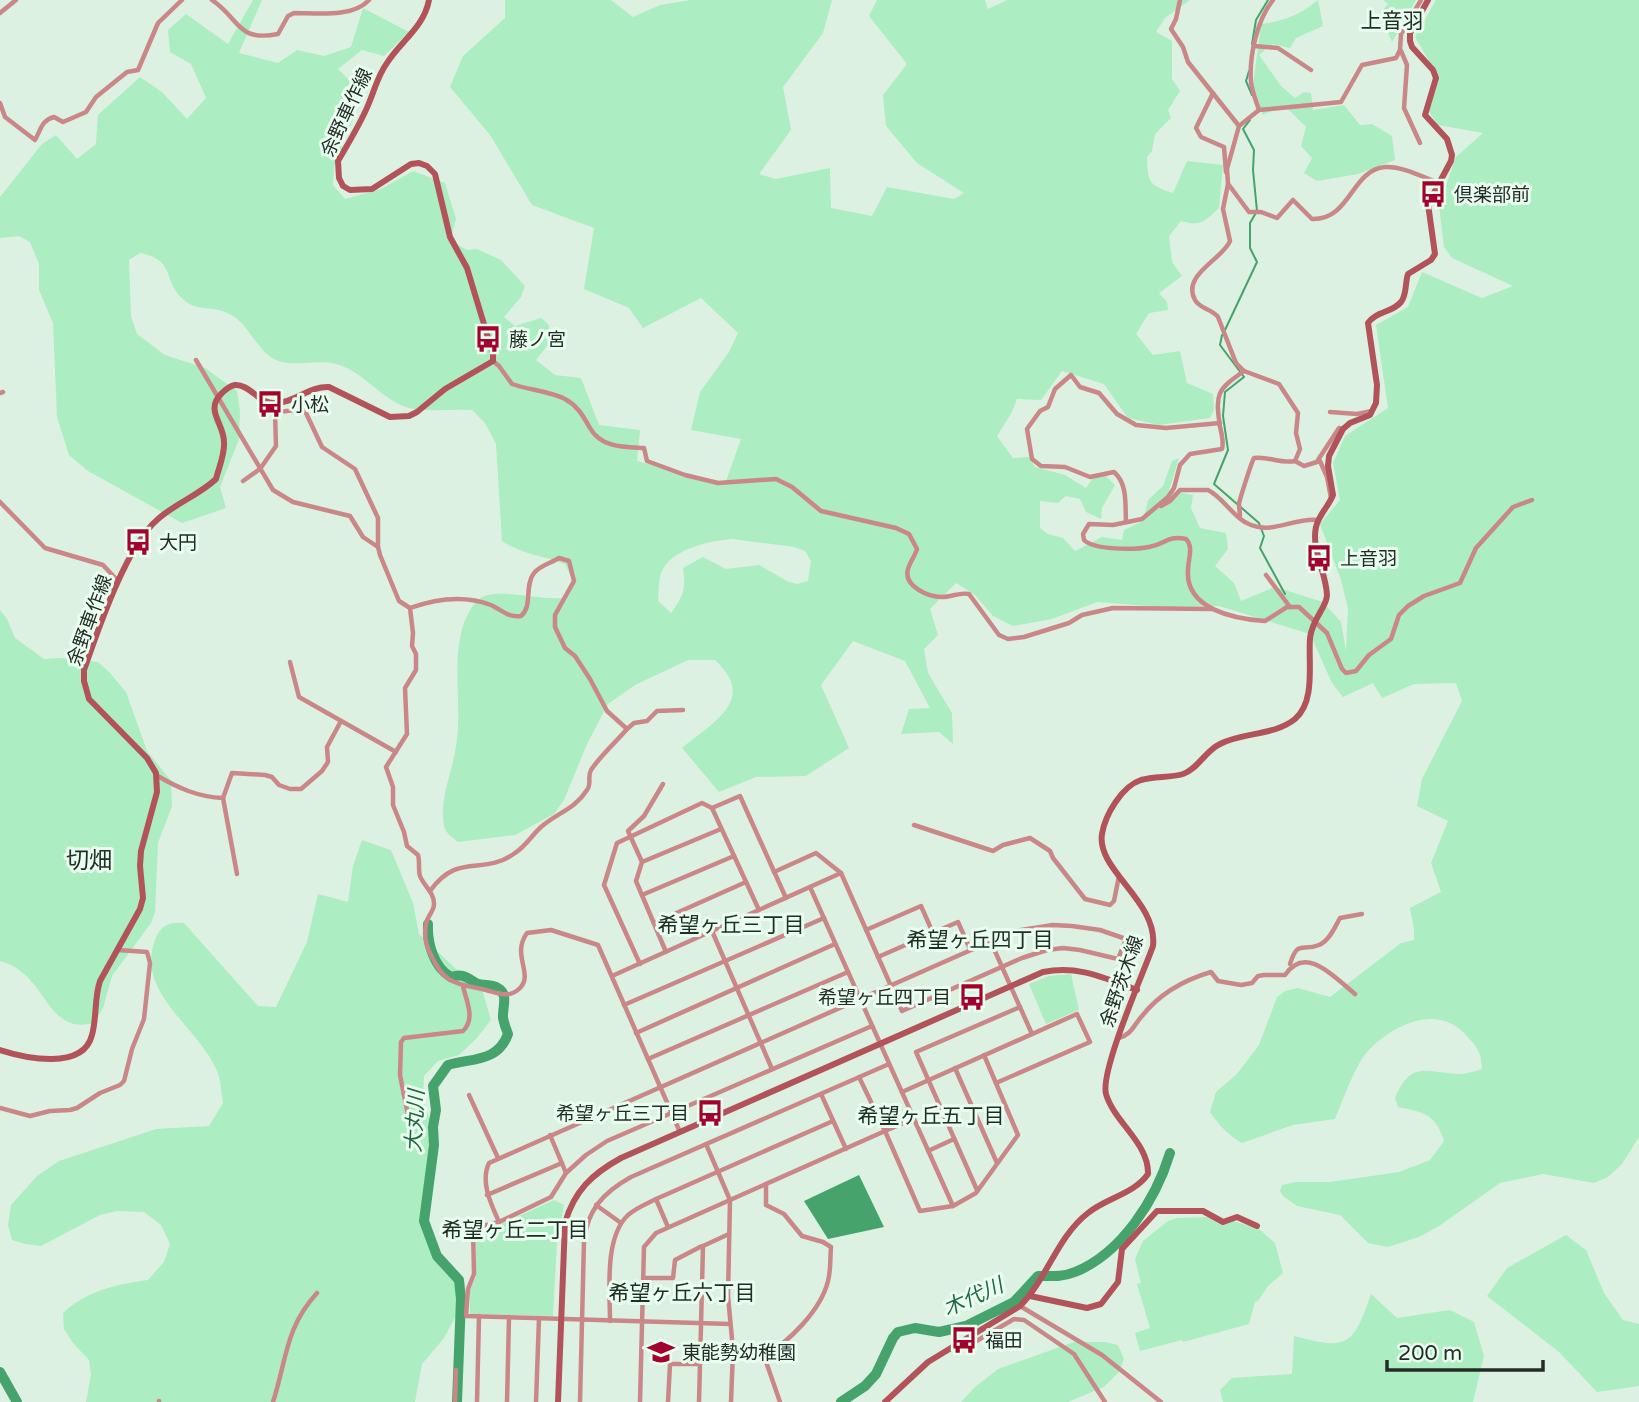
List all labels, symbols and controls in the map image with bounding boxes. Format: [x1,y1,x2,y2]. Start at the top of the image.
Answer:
district label: 上音羽 [1361,9,1424,34]
street label: 余野車作線 [317,65,377,160]
bus stop icon: 倶楽部前 [1418,179,1448,209]
place label: 倶楽部前 [1454,184,1530,206]
bus stop icon: 藤ノ宮 [473,324,503,354]
place label: 藤ノ宮 [509,329,566,351]
bus stop icon: 小松 [255,389,285,419]
place label: 小松 [291,394,329,416]
bus stop icon: 大円 [123,527,153,557]
place label: 大円 [159,532,197,554]
bus stop icon: 上音羽 [1304,543,1334,573]
place label: 上音羽 [1340,548,1397,570]
street label: 余野車作線 [63,572,117,669]
district label: 切畑 [66,847,112,875]
district label: 希望ヶ丘三丁目 [658,913,805,938]
district label: 希望ヶ丘四丁目 [907,928,1054,953]
street label: 余野茨木線 [1096,933,1148,1030]
bus stop icon: 希望ヶ丘四丁目 [957,982,987,1012]
place label: 希望ヶ丘四丁目 [818,987,951,1009]
water label: 大丸川 [401,1087,430,1153]
bus stop icon: 希望ヶ丘三丁目 [695,1098,725,1128]
place label: 希望ヶ丘三丁目 [556,1103,689,1125]
district label: 希望ヶ丘五丁目 [858,1104,1005,1129]
district label: 希望ヶ丘二丁目 [442,1218,589,1243]
water label: 木代川 [939,1272,1009,1322]
district label: 希望ヶ丘六丁目 [609,1281,756,1306]
bus stop icon: 福田 [949,1325,979,1355]
scale bar [1387,1328,1543,1372]
place label: 福田 [985,1330,1023,1352]
school or university icon: 東能勢幼稚園 [646,1337,676,1367]
text: 200 m [1398,1341,1462,1366]
place label: 東能勢幼稚園 [682,1342,796,1364]

